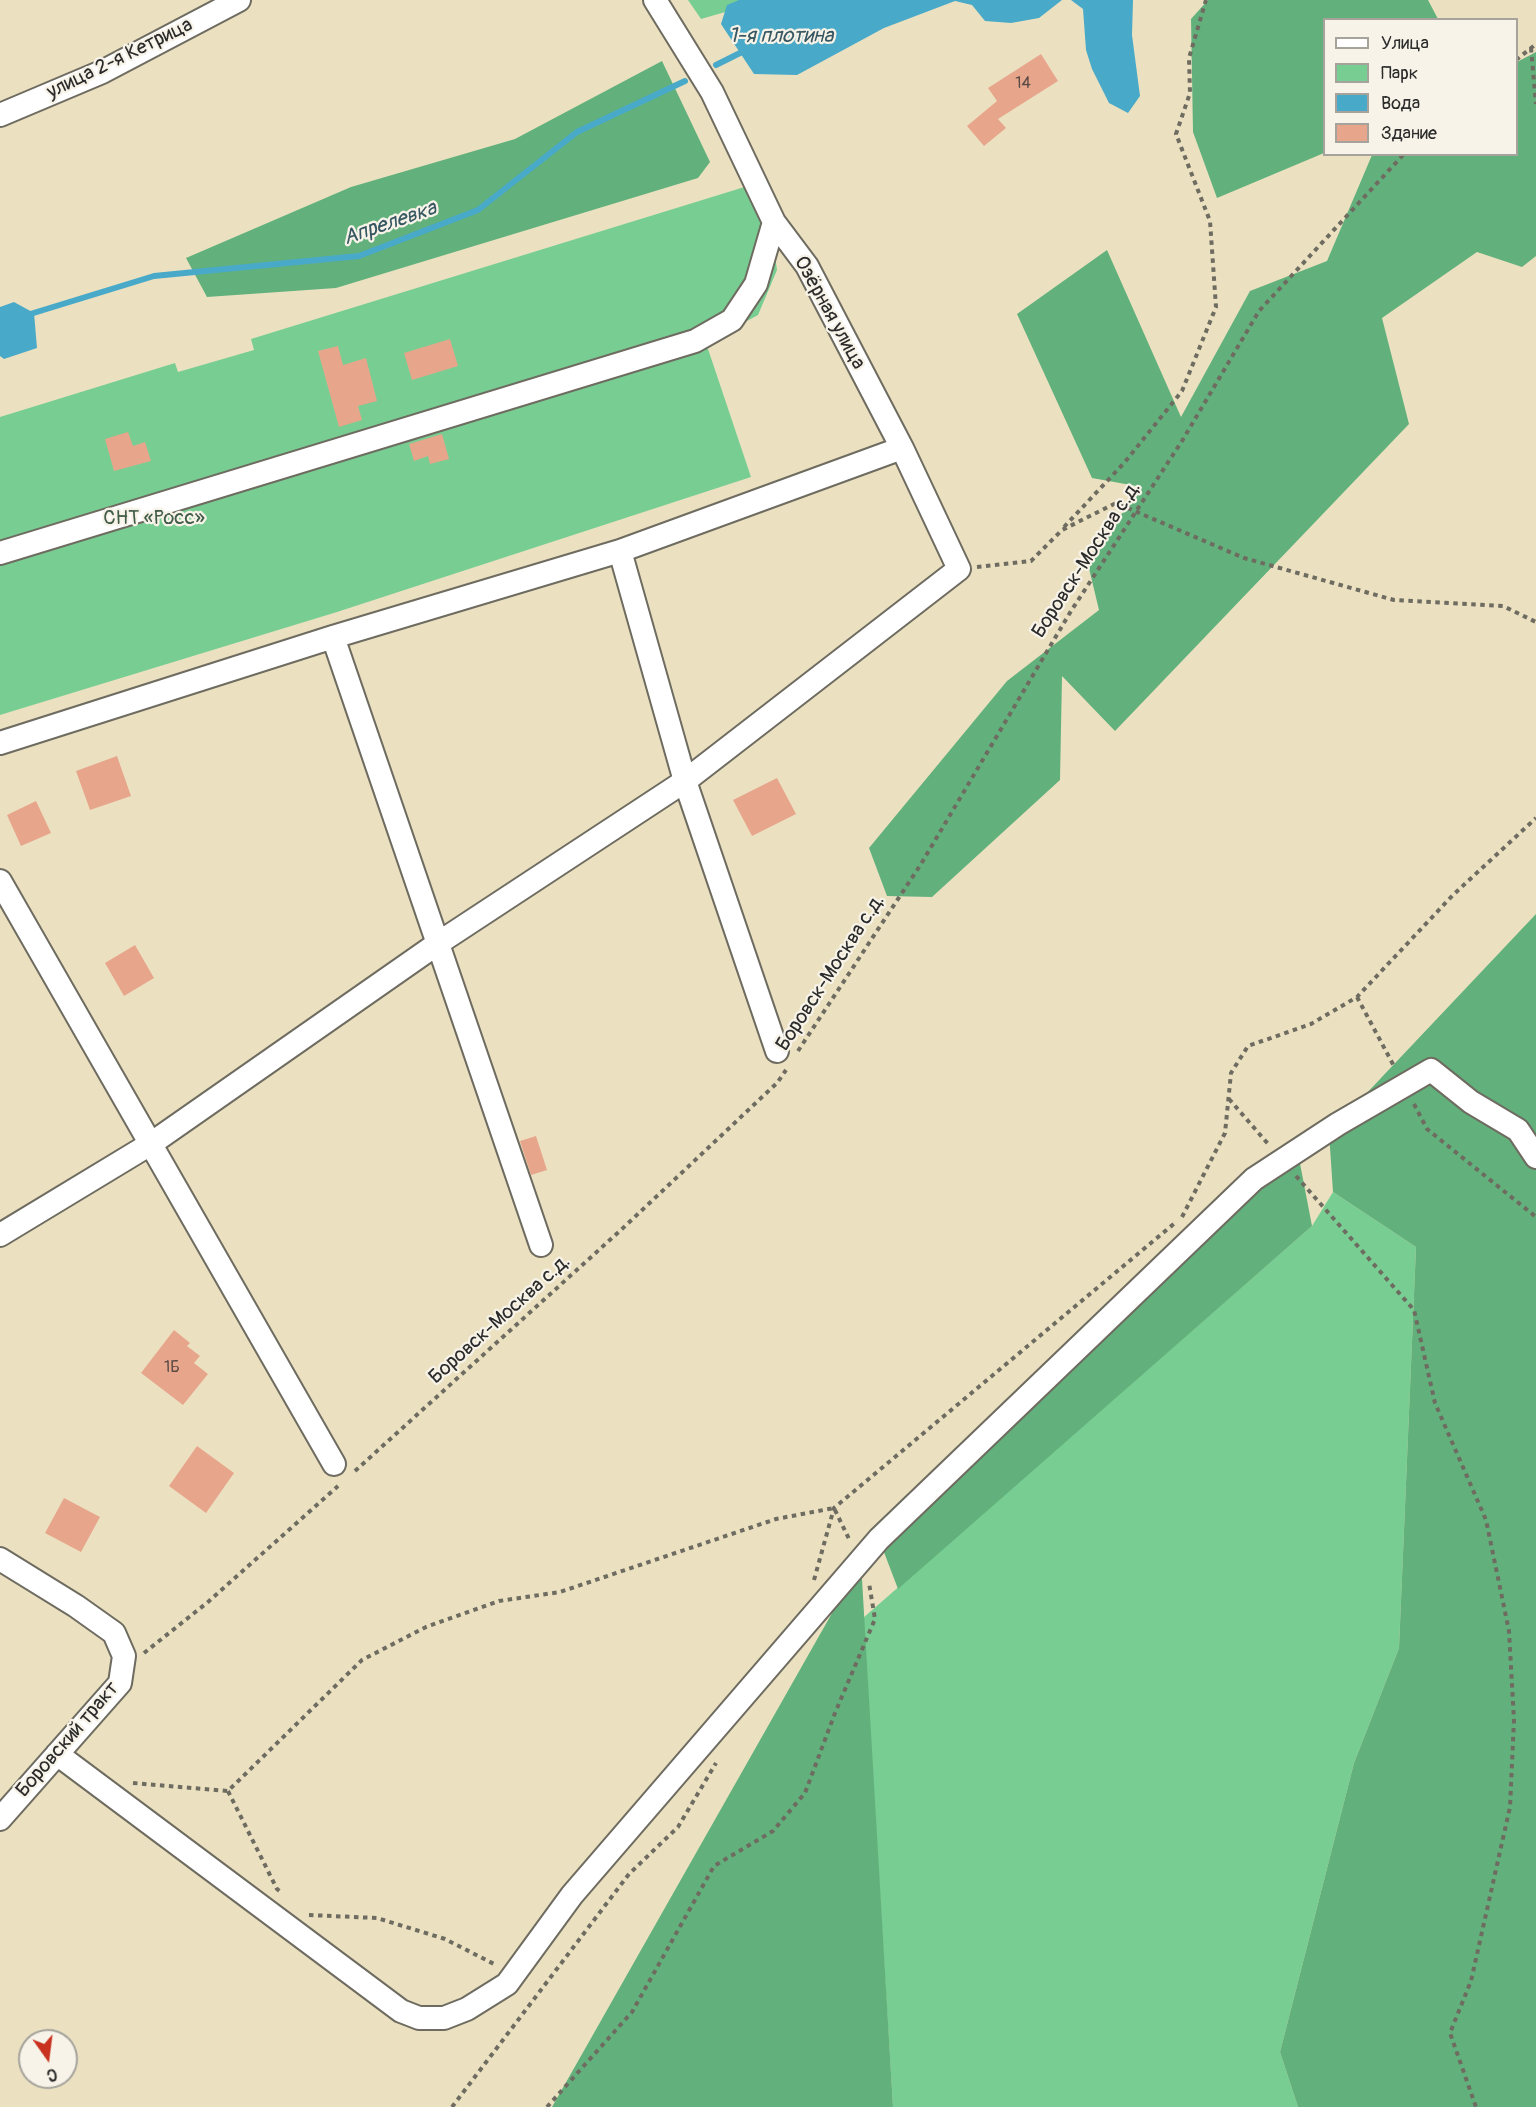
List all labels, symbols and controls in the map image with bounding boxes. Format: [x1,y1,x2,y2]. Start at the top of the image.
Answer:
street label: улица 2-я Кетрица [43,13,197,105]
legend [1323,18,1518,156]
water label: 1-я плотина [729,24,833,50]
text: Улица [1381,32,1429,55]
text: Парк [1381,62,1418,85]
house number: 14 [1015,74,1031,94]
text: Вода [1381,92,1420,115]
text: Здание [1381,122,1437,145]
water label: Апрелевка [340,196,440,252]
street label: Озёрная улица [788,252,870,374]
street label: Боровск-Москва с.д. [1027,477,1147,643]
park label: СНТ «Росс» [103,507,205,531]
street label: Боровск-Москва с.д. [771,890,891,1056]
street label: Боровск-Москва с.д. [424,1250,576,1390]
house number: 1Б [164,1358,180,1378]
street label: Боровский тракт [11,1677,125,1803]
north arrow [18,2029,78,2089]
text: С [45,2064,59,2085]

